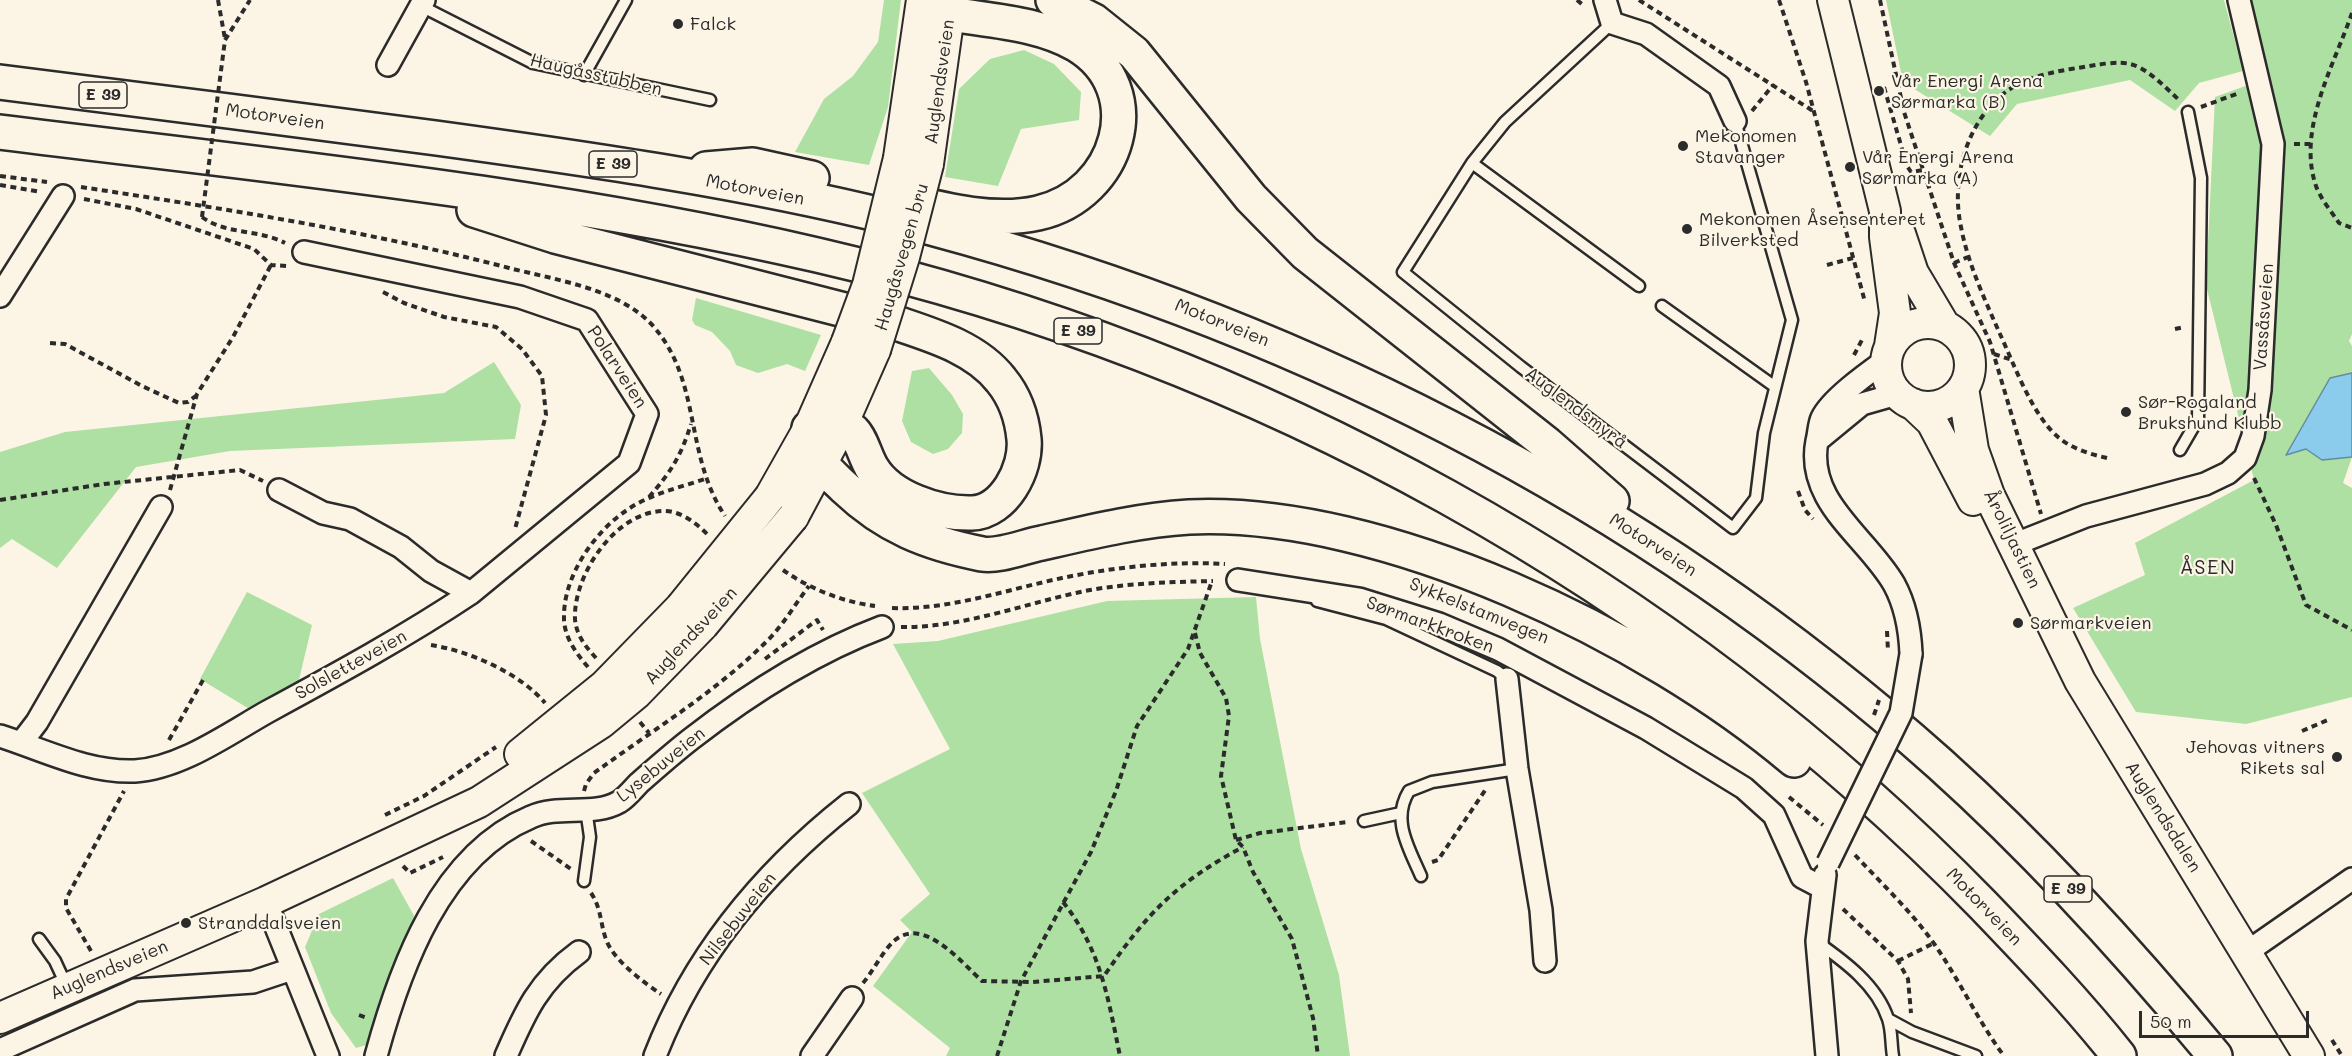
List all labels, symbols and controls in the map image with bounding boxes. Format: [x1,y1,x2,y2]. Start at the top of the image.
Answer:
place label: Falck [690,13,736,35]
marker: Falck [671,17,685,31]
street label: Auglendsveien [921,18,959,146]
street label: Haugåsstubben [528,49,664,101]
place label: Vår Energi Arena Sørmarka (B) [1891,70,2043,112]
road number: E 39 [79,82,127,108]
marker: Vår Energi Arena Sørmarka (B) [1872,84,1886,98]
street label: Motorveien [224,99,326,135]
place label: Mekonomen Stavanger [1695,125,1797,168]
marker: Mekonomen Stavanger [1676,139,1690,153]
place label: Vår Energi Arena Sørmarka (A) [1862,146,2014,188]
road number: E 39 [589,151,637,177]
marker: Vår Energi Arena Sørmarka (A) [1843,160,1857,174]
street label: Motorveien [704,170,806,210]
street label: Haugåsvegen bru [871,181,933,333]
place label: Mekonomen Åsensenteret Bilverksted [1699,208,1926,250]
marker: Mekonomen Åsensenteret Bilverksted [1680,222,1694,236]
street label: Vassåsveien [2249,263,2279,371]
street label: Motorveien [1172,294,1272,352]
road number: E 39 [1054,318,1102,344]
street label: Polarveien [582,322,652,412]
street label: Auglendsmyrå [1521,363,1631,453]
place label: Sør-Rogaland Brukshund Klubb [2138,391,2282,434]
marker: Sør-Rogaland Brukshund Klubb [2119,405,2133,419]
street label: Åroliljastien [1979,486,2045,592]
street label: Motorveien [1605,509,1701,581]
district label: ÅSEN [2180,556,2236,580]
street label: Sykkelstamvegen [1406,573,1552,649]
street label: Auglendsveien [640,583,742,689]
street label: Sørmarkkroken [1363,592,1497,658]
place label: Sørmarkveien [2030,612,2151,634]
marker: Sørmarkveien [2011,616,2025,630]
street label: Solsletteveien [292,625,410,705]
street label: Lysebuveien [612,723,710,807]
place label: Jehovas vitners Rikets sal [2186,736,2325,778]
marker: Jehovas vitners Rikets sal [2330,750,2344,764]
street label: Auglendsdalen [2120,758,2206,876]
street label: Motorveien [1942,864,2026,950]
street label: Nilsebuveien [695,868,781,970]
road number: E 39 [2044,876,2092,902]
place label: Stranddalsveien [198,912,341,934]
marker: Stranddalsveien [179,916,193,930]
street label: Auglendsveien [47,935,171,1005]
scale bar [2142,999,2312,1037]
text: 50 m [2150,1009,2192,1033]

